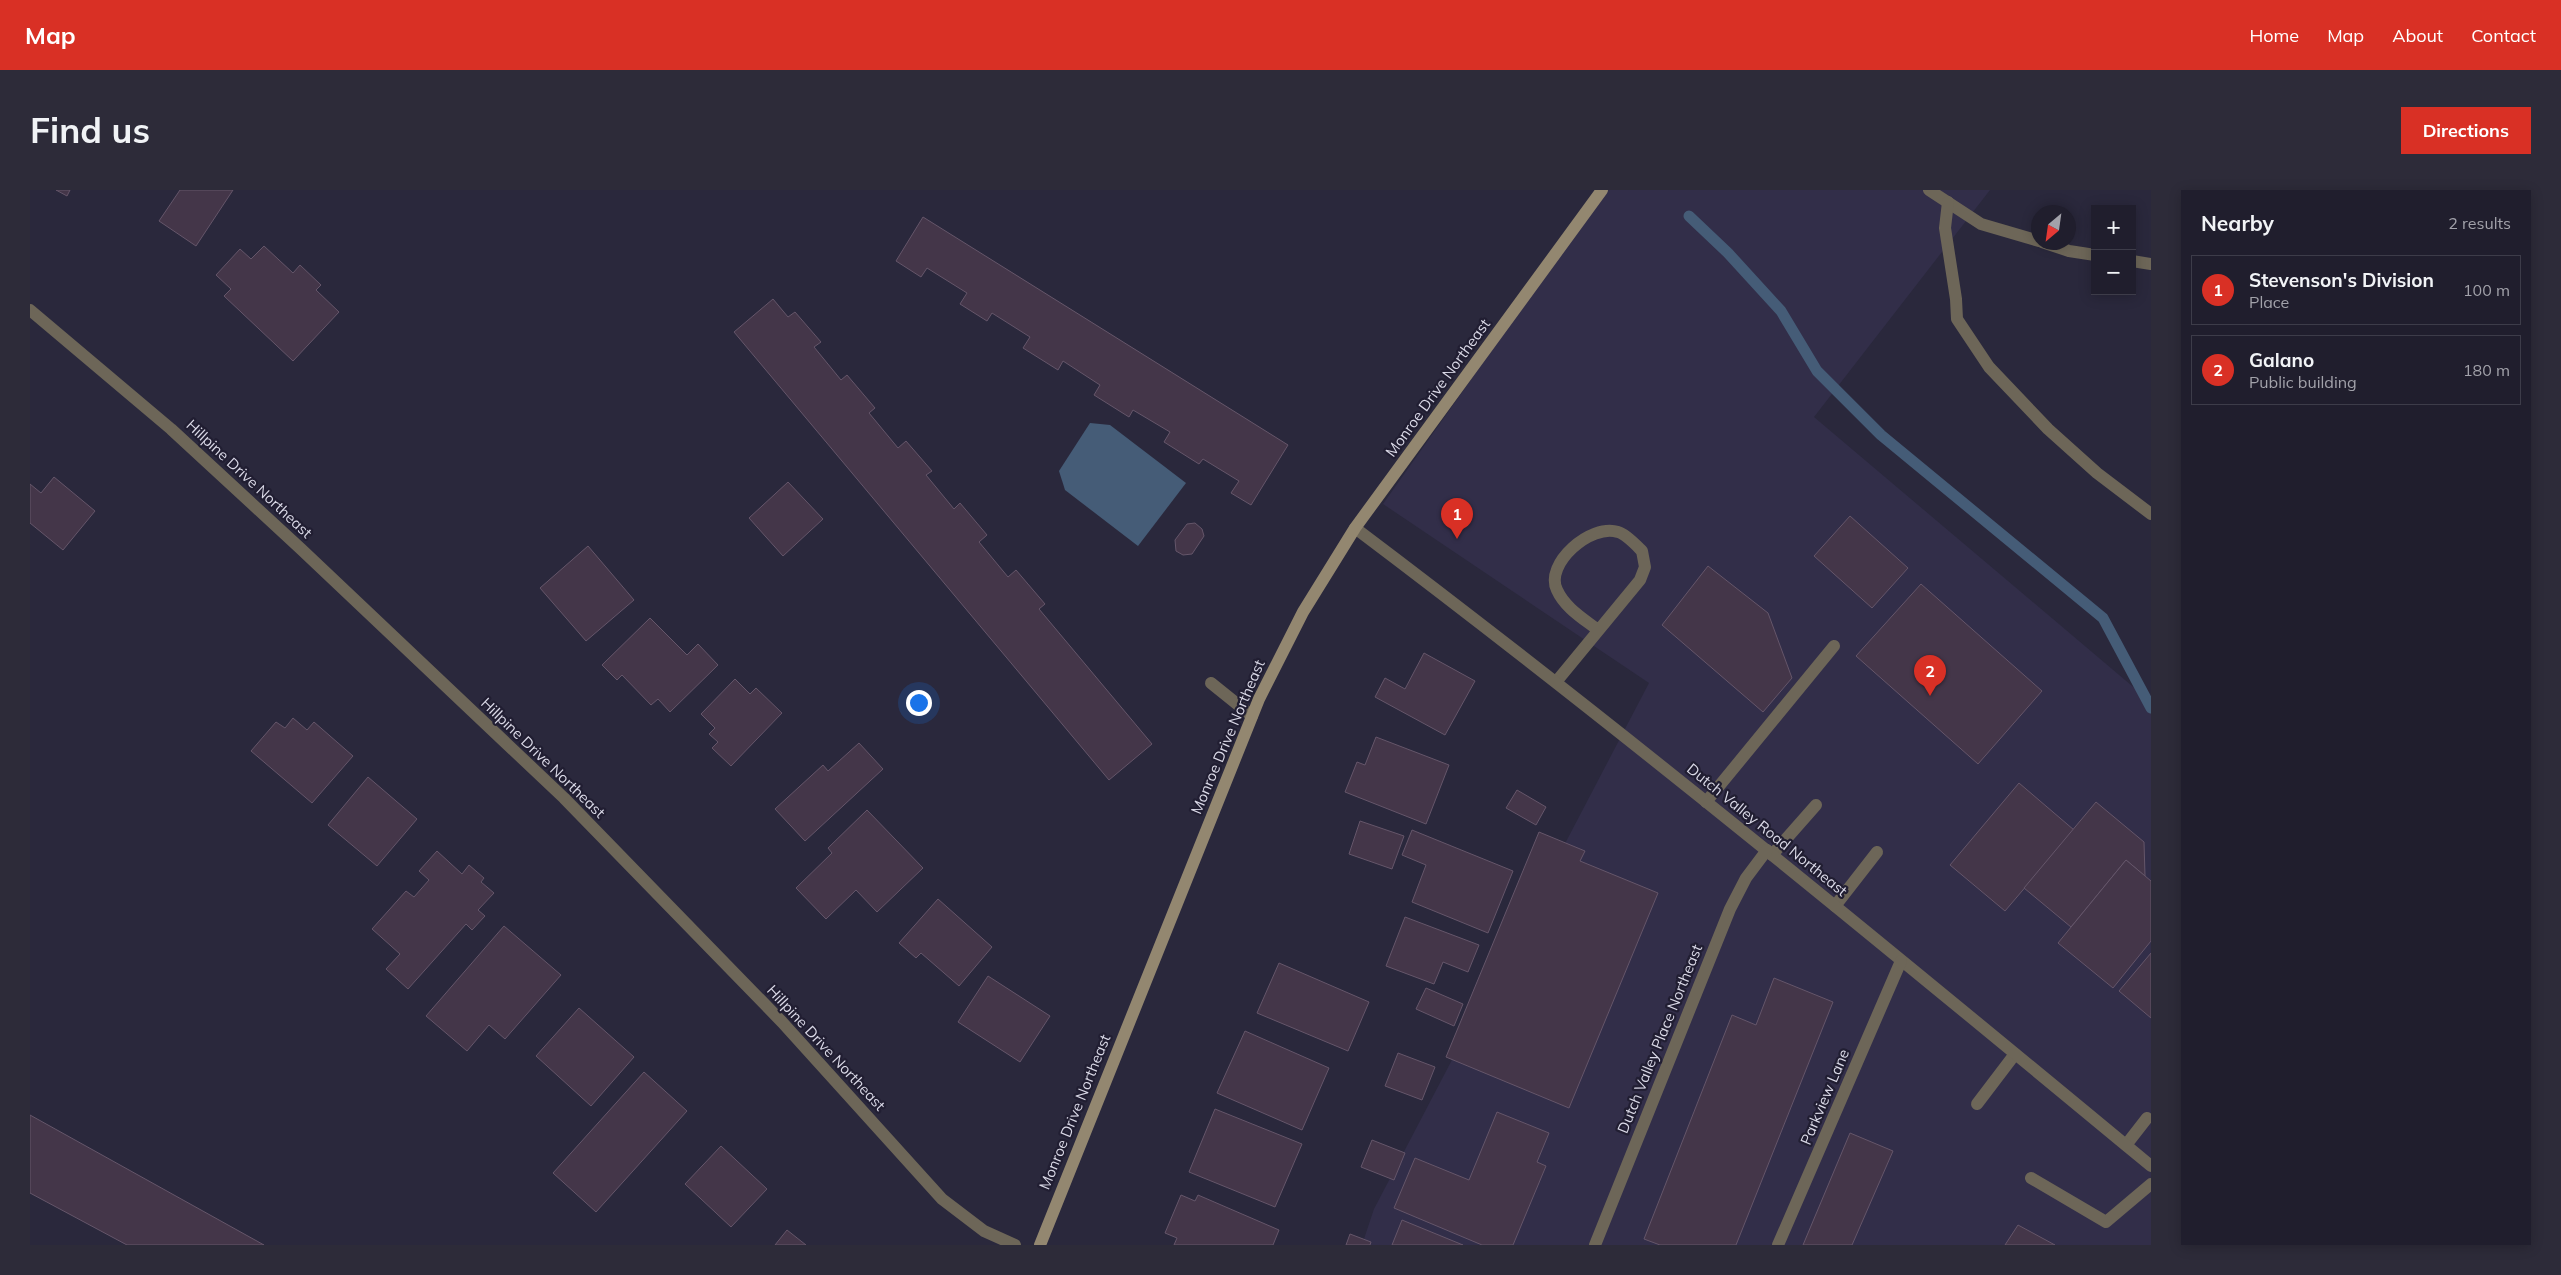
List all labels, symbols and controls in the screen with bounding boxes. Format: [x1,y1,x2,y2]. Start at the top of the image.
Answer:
text: Map [25,20,76,50]
text: Home [2249,24,2299,47]
text: Map [2327,24,2364,47]
text: About [2392,24,2443,47]
text: Contact [2471,24,2536,47]
button: Directions [2401,107,2531,154]
text: Find us [30,108,150,152]
north arrow [2031,205,2076,250]
map controls [2091,205,2136,295]
button: + [2091,205,2136,250]
text: Nearby [2201,210,2274,236]
text: 2 results [2448,213,2511,233]
button: − [2091,250,2136,295]
text: Stevenson's Division [2249,268,2434,292]
text: 1 [2213,280,2223,300]
text: 100 m [2463,280,2510,300]
text: Place [2249,292,2289,312]
street label: Monroe Drive Northeast [1381,315,1494,460]
text: Galano [2249,348,2314,372]
text: 2 [2213,360,2223,380]
text: 180 m [2463,360,2510,380]
text: Public building [2249,372,2357,392]
street label: Hillpine Drive Northeast [182,415,316,542]
pin: 1 [1441,498,1473,539]
pin: 2 [1914,655,1946,696]
street label: Monroe Drive Northeast [1186,657,1269,817]
your location [906,690,932,716]
street label: Hillpine Drive Northeast [477,693,609,822]
street label: Dutch Valley Road Northeast [1683,759,1851,900]
street label: Dutch Valley Place Northeast [1613,942,1706,1136]
street label: Hillpine Drive Northeast [763,981,890,1115]
street label: Monroe Drive Northeast [1035,1031,1114,1192]
street label: Parkview Lane [1796,1046,1853,1147]

